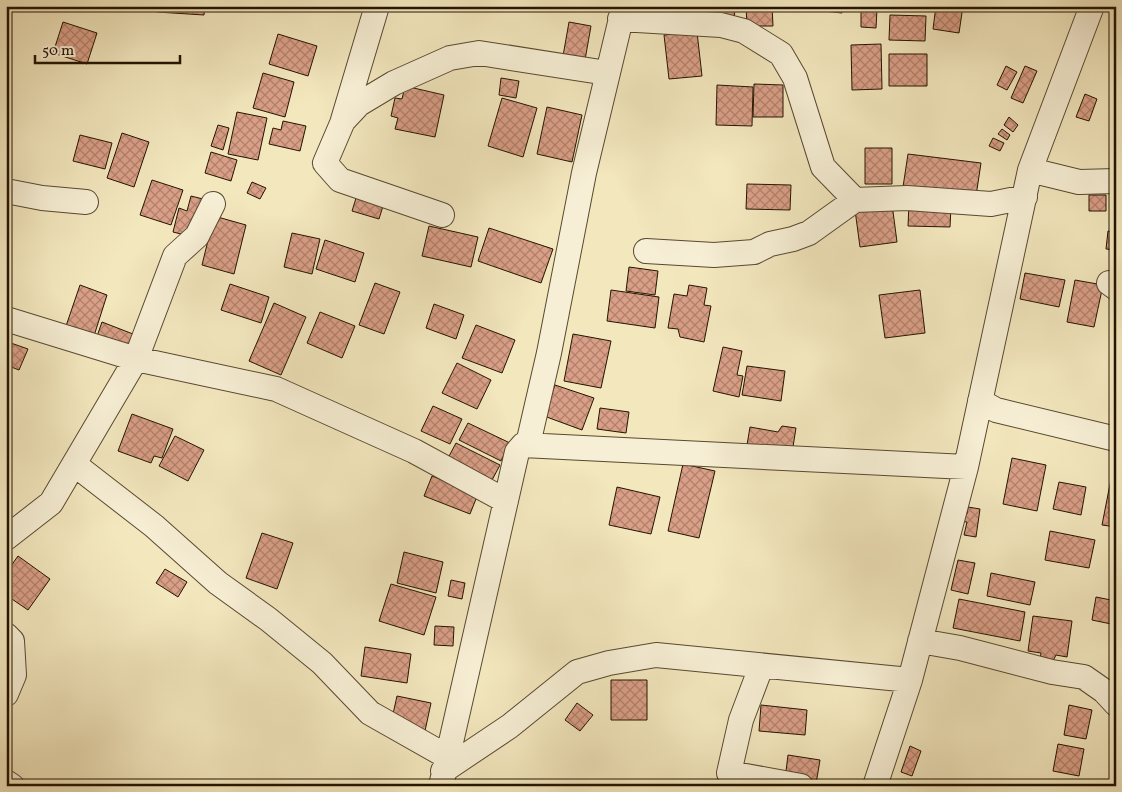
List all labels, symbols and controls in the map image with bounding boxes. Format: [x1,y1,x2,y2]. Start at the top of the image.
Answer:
scale bar [35,32,180,64]
text: 50 m [42,41,74,62]

